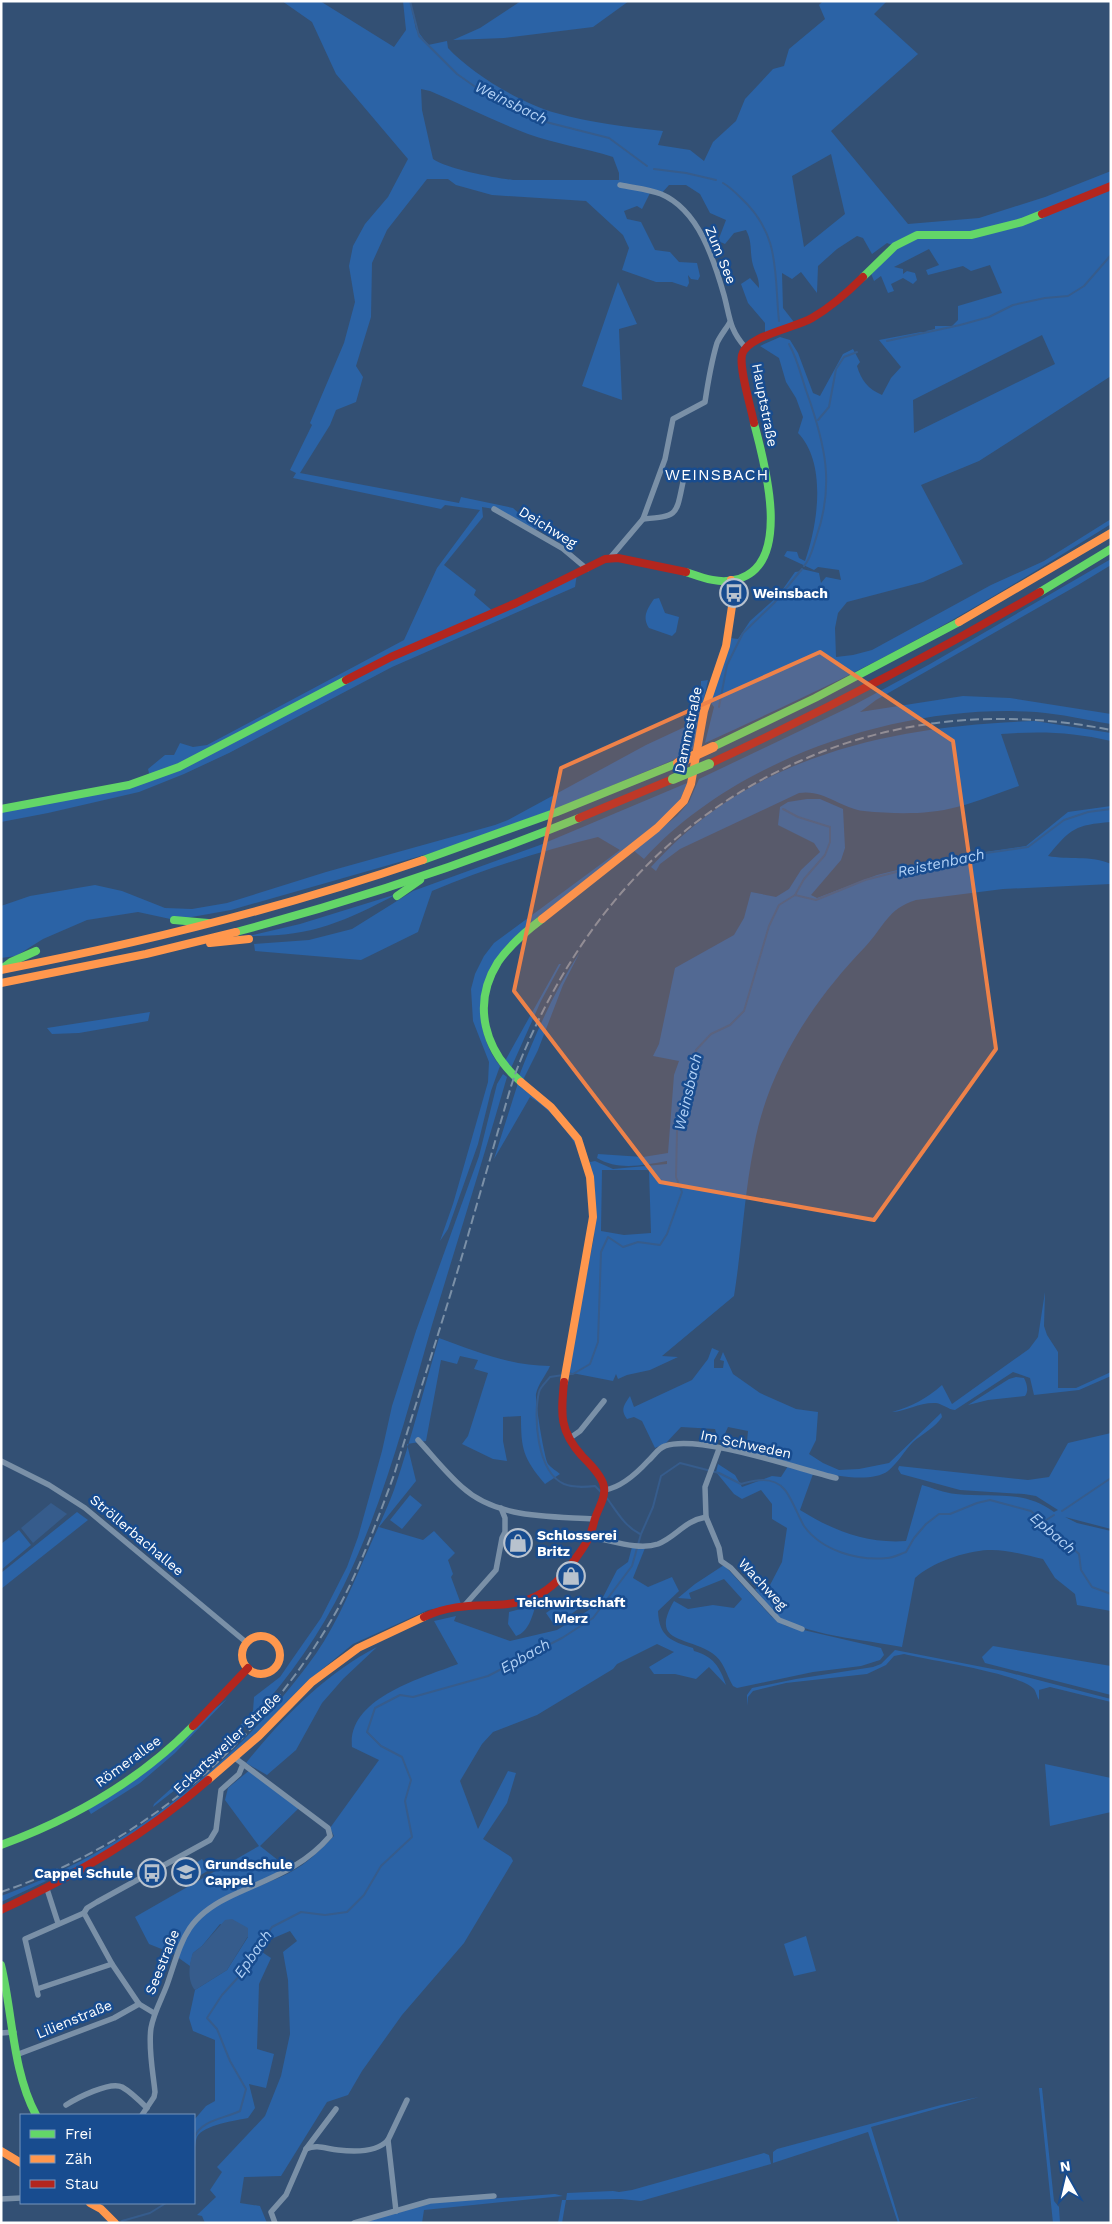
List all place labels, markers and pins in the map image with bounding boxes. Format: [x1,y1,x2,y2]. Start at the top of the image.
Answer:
bus stop icon: Weinsbach [719,578,749,608]
place label: Weinsbach [753,585,828,601]
place label: Schlosserei Britz [537,1527,617,1559]
shop icon: Schlosserei Britz [503,1528,533,1558]
shop icon: Teichwirtschaft Merz [556,1561,586,1591]
place label: Teichwirtschaft Merz [517,1594,625,1626]
place label: Grundschule Cappel [205,1856,293,1888]
school or university icon: Grundschule Cappel [171,1857,201,1887]
bus stop icon: Cappel Schule [137,1858,167,1888]
place label: Cappel Schule [34,1865,133,1881]

